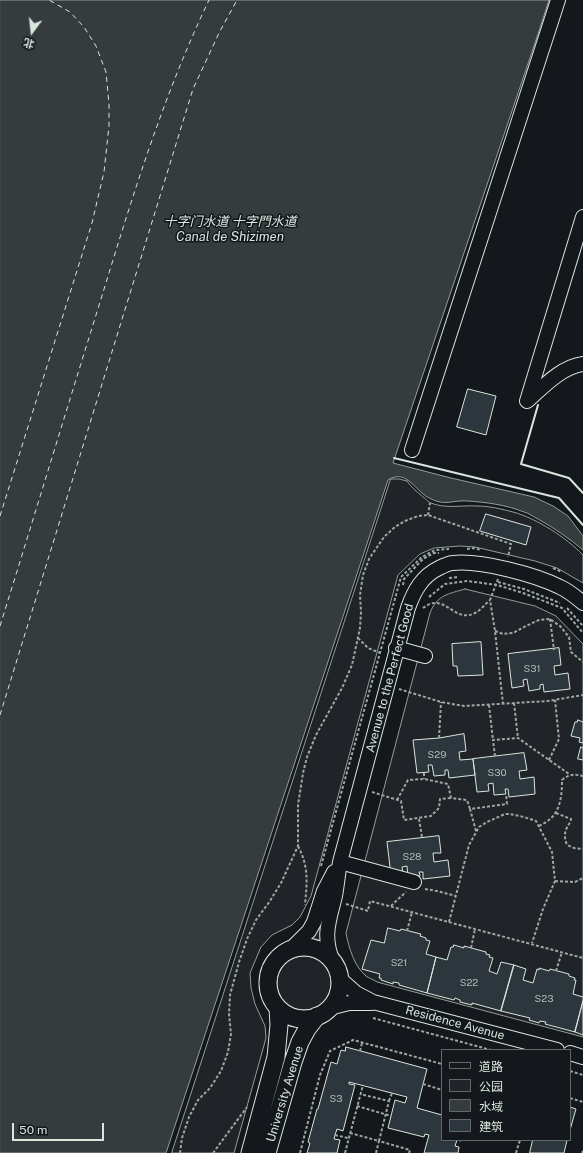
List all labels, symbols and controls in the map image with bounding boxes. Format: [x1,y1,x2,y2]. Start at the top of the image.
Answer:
north arrow [12,12,52,52]
text: 北 [22,36,36,51]
water label: 十字门水道 十字門水道 Canal de Shizimen [163,214,297,245]
street label: Avenue to the Perfect Good [363,602,417,754]
house number: S31 [523,663,541,675]
house number: S29 [428,749,446,761]
house number: S30 [487,767,507,779]
house number: S28 [402,851,422,863]
house number: S21 [391,957,407,969]
house number: S22 [460,977,478,989]
house number: S23 [535,993,553,1005]
street label: Residence Avenue [404,1003,506,1043]
street label: University Avenue [264,1044,306,1144]
legend [441,1049,571,1141]
text: 道路 [479,1060,503,1074]
text: 公园 [479,1080,503,1094]
house number: S3 [330,1093,342,1105]
text: 水域 [479,1100,503,1114]
scale bar [14,1115,106,1141]
text: 建筑 [479,1120,503,1134]
text: 50 m [19,1123,47,1137]

